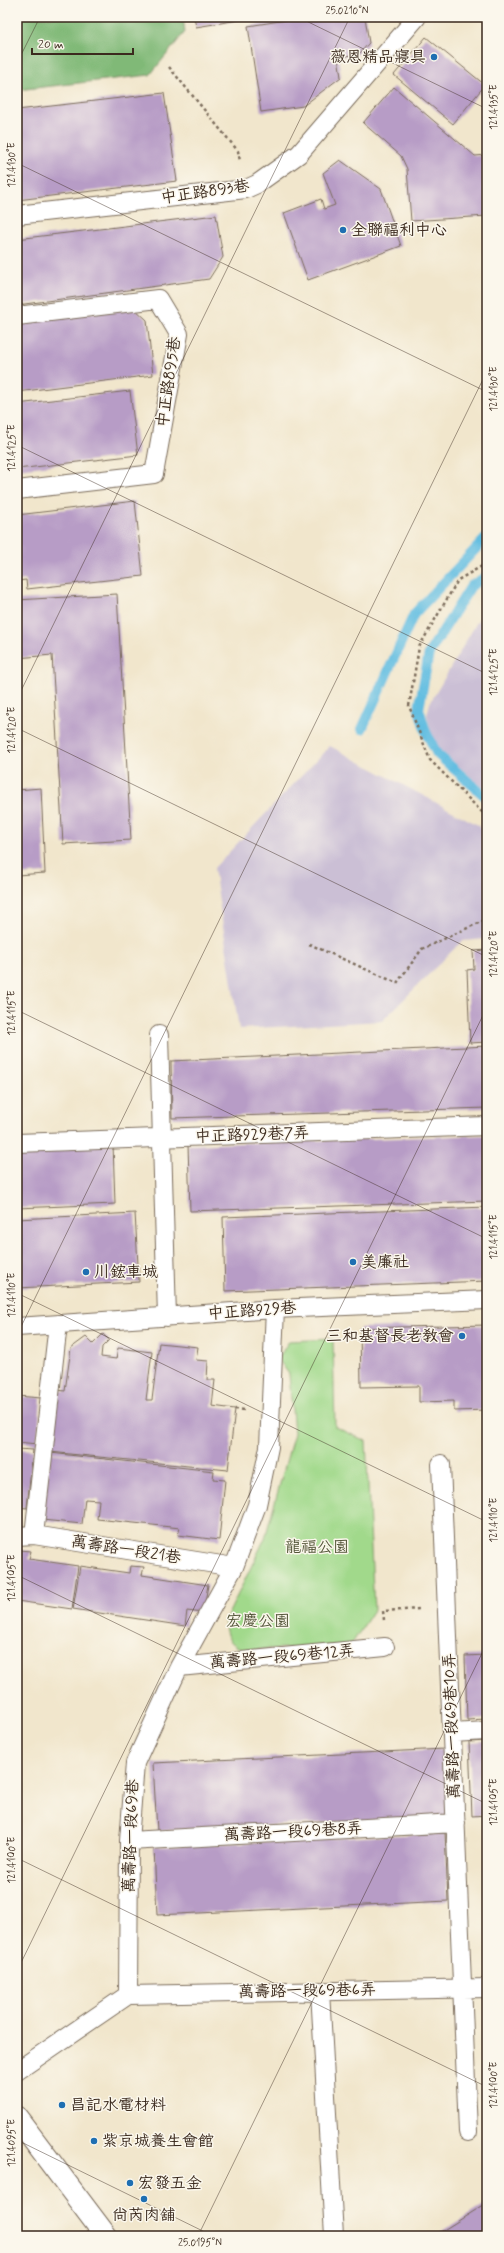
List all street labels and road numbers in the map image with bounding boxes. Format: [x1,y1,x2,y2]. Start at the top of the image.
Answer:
street label: 中正路893巷 [159,175,251,209]
street label: 中正路895巷 [152,335,186,429]
street label: 中正路929巷7弄 [194,1123,310,1147]
street label: 中正路929巷 [207,1297,297,1325]
street label: 萬壽路一段21巷 [70,1531,182,1569]
street label: 萬壽路一段69巷12弄 [209,1640,355,1674]
street label: 萬壽路一段69巷10弄 [439,1653,465,1799]
street label: 萬壽路一段69巷 [119,1779,143,1893]
street label: 萬壽路一段69巷8弄 [223,1818,363,1846]
street label: 萬壽路一段69巷6弄 [238,1979,376,2003]

